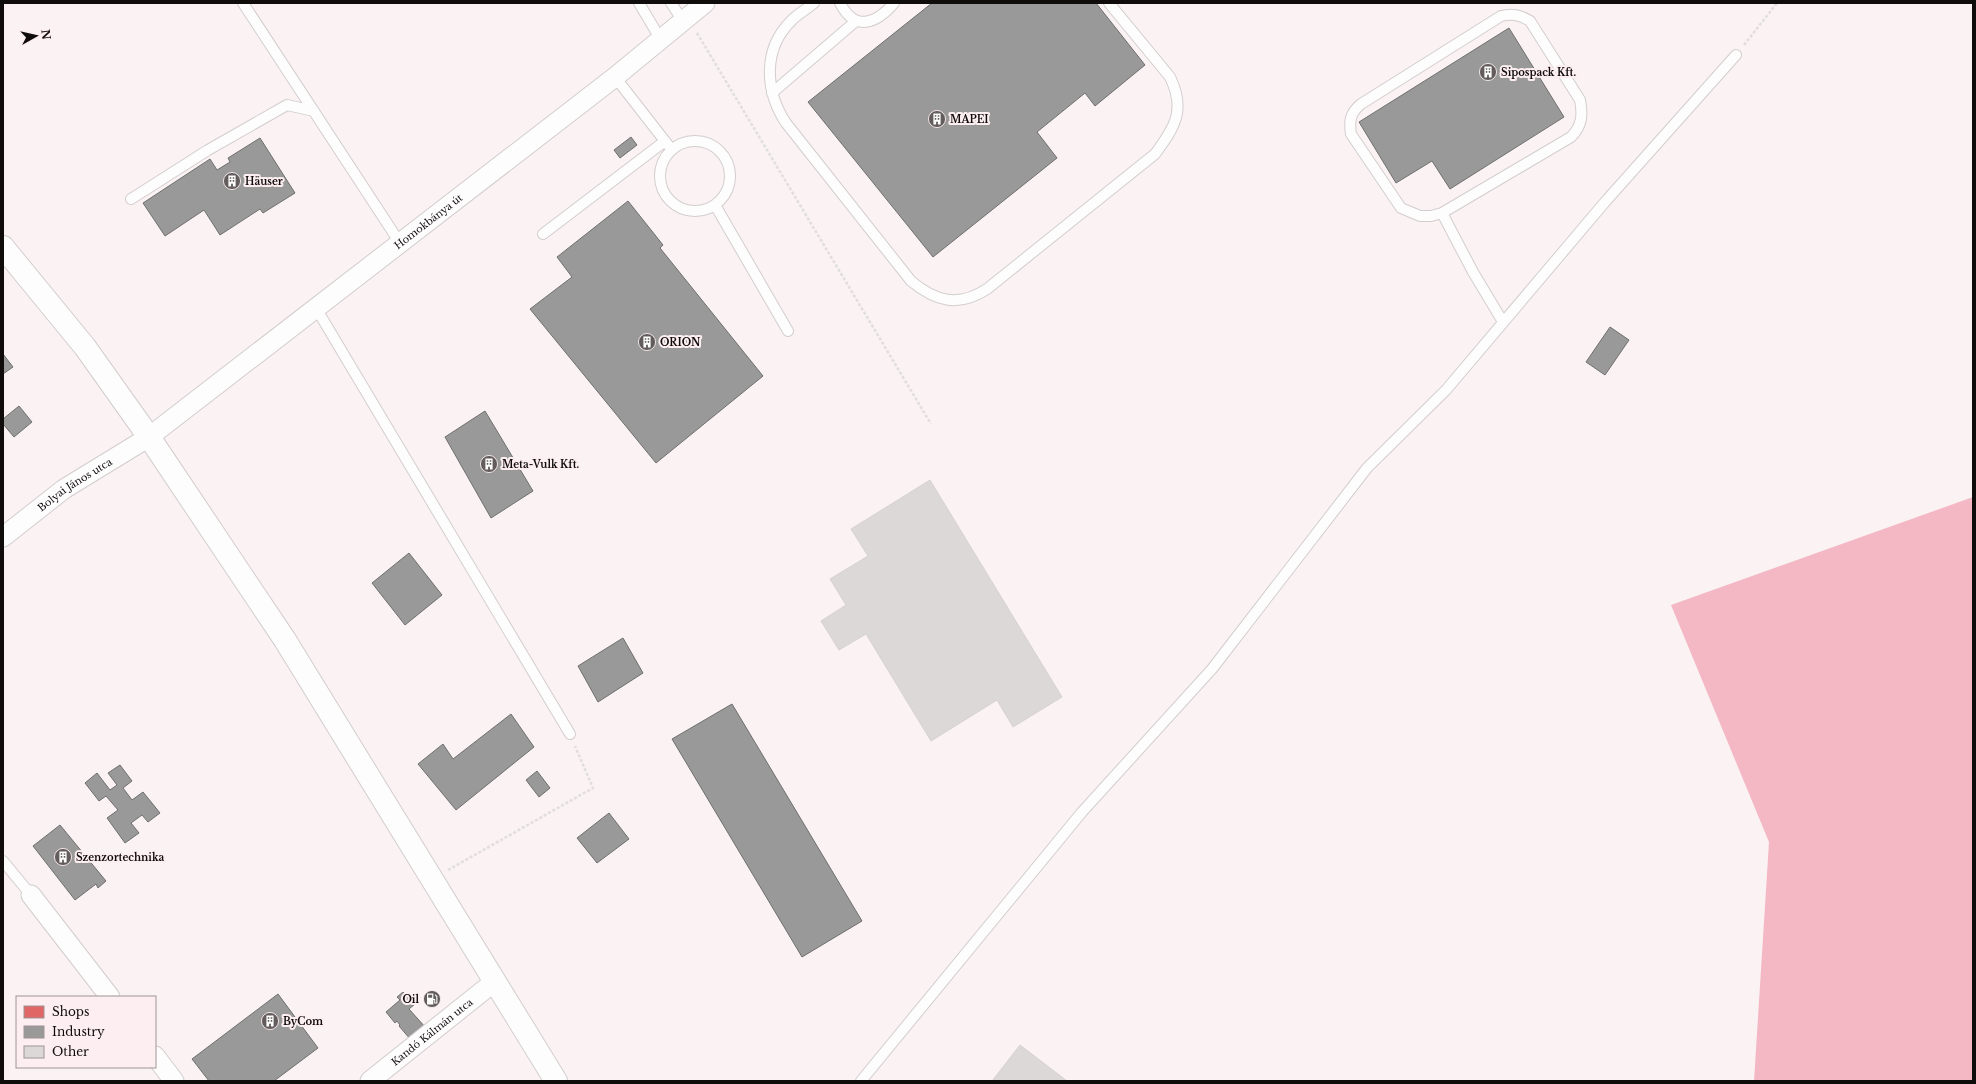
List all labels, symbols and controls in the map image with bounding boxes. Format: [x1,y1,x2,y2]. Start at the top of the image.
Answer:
north arrow [16,16,56,56]
text: N [38,29,54,41]
building icon: Sipospack Kft. [1478,62,1498,82]
place label: Sipospack Kft. [1501,66,1576,79]
building icon: MAPEI [927,109,947,129]
place label: MAPEI [950,113,989,126]
building icon: Häuser [222,171,242,191]
place label: Häuser [245,175,283,188]
street label: Homokbánya út [392,191,465,252]
building icon: ORION [637,332,657,352]
place label: ORION [660,336,701,349]
building icon: Meta-Vulk Kft. [479,454,499,474]
street label: Bolyai János utca [35,455,115,514]
place label: Meta-Vulk Kft. [502,458,580,471]
building icon: Szenzortechnika [53,847,73,867]
place label: Szenzortechnika [76,851,165,864]
fuel station icon: Oil [422,989,442,1009]
place label: Oil [402,993,419,1006]
street label: Kandó Kálmán utca [389,995,476,1069]
legend [16,996,156,1068]
text: Shops [52,1004,89,1019]
building icon: ByCom [260,1011,280,1031]
place label: ByCom [283,1015,323,1028]
text: Industry [52,1024,105,1039]
text: Other [52,1044,89,1059]

